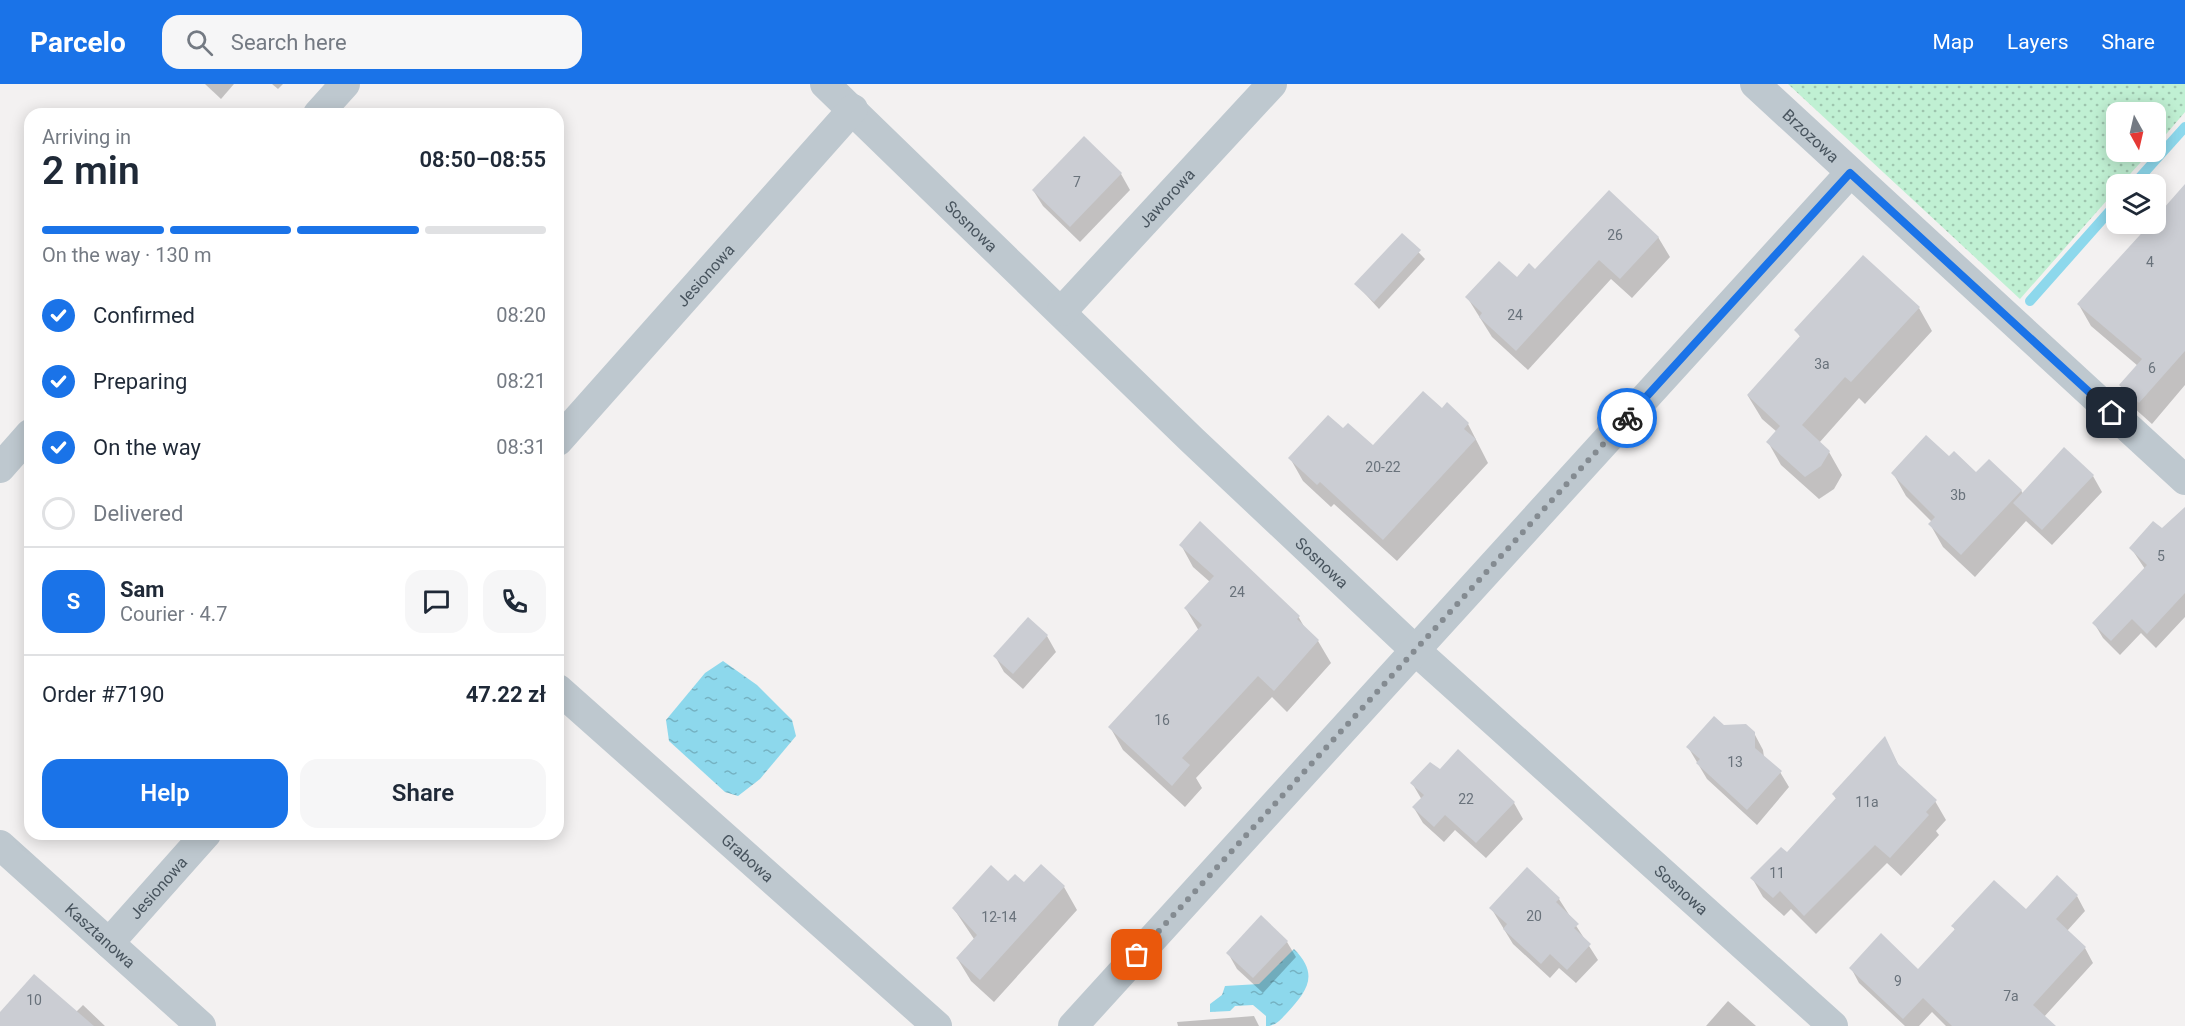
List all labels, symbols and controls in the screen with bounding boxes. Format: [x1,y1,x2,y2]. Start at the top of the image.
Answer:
search box [162,15,582,69]
text: Parcelo [30,26,126,59]
icon: search [183,26,216,59]
text: Search here [231,30,347,55]
text: Map [1932,30,1974,54]
text: Layers [2007,30,2068,54]
text: Share [2101,30,2155,54]
north arrow [2106,102,2166,162]
map controls [2106,102,2166,234]
street label: Brzozowa [1778,105,1843,167]
text: Arriving in [42,125,131,149]
text: 08:50–08:55 [419,147,546,172]
text: 2 min [42,148,140,194]
street label: Jaworowa [1135,165,1199,232]
house number: 7 [1073,174,1081,190]
button: layers [2106,174,2166,234]
street label: Sosnowa [941,197,1001,256]
house number: 26 [1607,227,1623,243]
street label: Jesionowa [673,240,739,311]
text: On the way · 130 m [42,243,211,267]
house number: 4 [2146,254,2154,270]
icon: check [42,299,75,332]
text: Confirmed [93,303,195,328]
text: 08:20 [496,303,546,327]
house number: 24 [1507,307,1523,323]
house number: 3a [1814,356,1830,372]
house number: 6 [2148,360,2156,376]
icon: check [42,365,75,398]
text: Preparing [93,369,187,394]
text: 08:21 [496,369,546,393]
pin [2086,387,2137,438]
courier [1597,388,1657,448]
icon: home [2095,396,2128,429]
icon: bike [1611,402,1644,435]
icon: check [42,431,75,464]
text: On the way [93,435,201,460]
text: 08:31 [496,435,546,459]
house number: 20-22 [1365,459,1401,475]
house number: 3b [1950,487,1966,503]
text: Delivered [93,501,183,526]
street label: Sosnowa [1291,533,1352,592]
house number: 5 [2157,548,2165,564]
button: chat [405,570,468,633]
button: phone [483,570,546,633]
text: Sam [120,577,164,602]
house number: 24 [1229,584,1245,600]
text: S [67,589,80,614]
text: Courier · 4.7 [120,602,227,626]
text: Order #7190 [42,682,164,707]
text: 47.22 zł [466,682,546,707]
house number: 16 [1154,712,1170,728]
house number: 13 [1727,754,1743,770]
button: Help [42,759,288,828]
button: Share [300,759,546,828]
house number: 22 [1458,791,1474,807]
house number: 11a [1855,794,1879,810]
street label: Grabowa [717,830,778,886]
street label: Jesionowa [126,853,191,923]
street label: Sosnowa [1650,861,1712,919]
house number: 11 [1769,865,1785,881]
street label: Kasztanowa [61,899,139,972]
house number: 20 [1526,908,1542,924]
house number: 12-14 [981,909,1017,925]
pin [1111,929,1162,980]
icon: bag [1120,938,1153,971]
house number: 9 [1894,973,1902,989]
house number: 7a [2003,988,2019,1004]
house number: 10 [26,992,42,1008]

